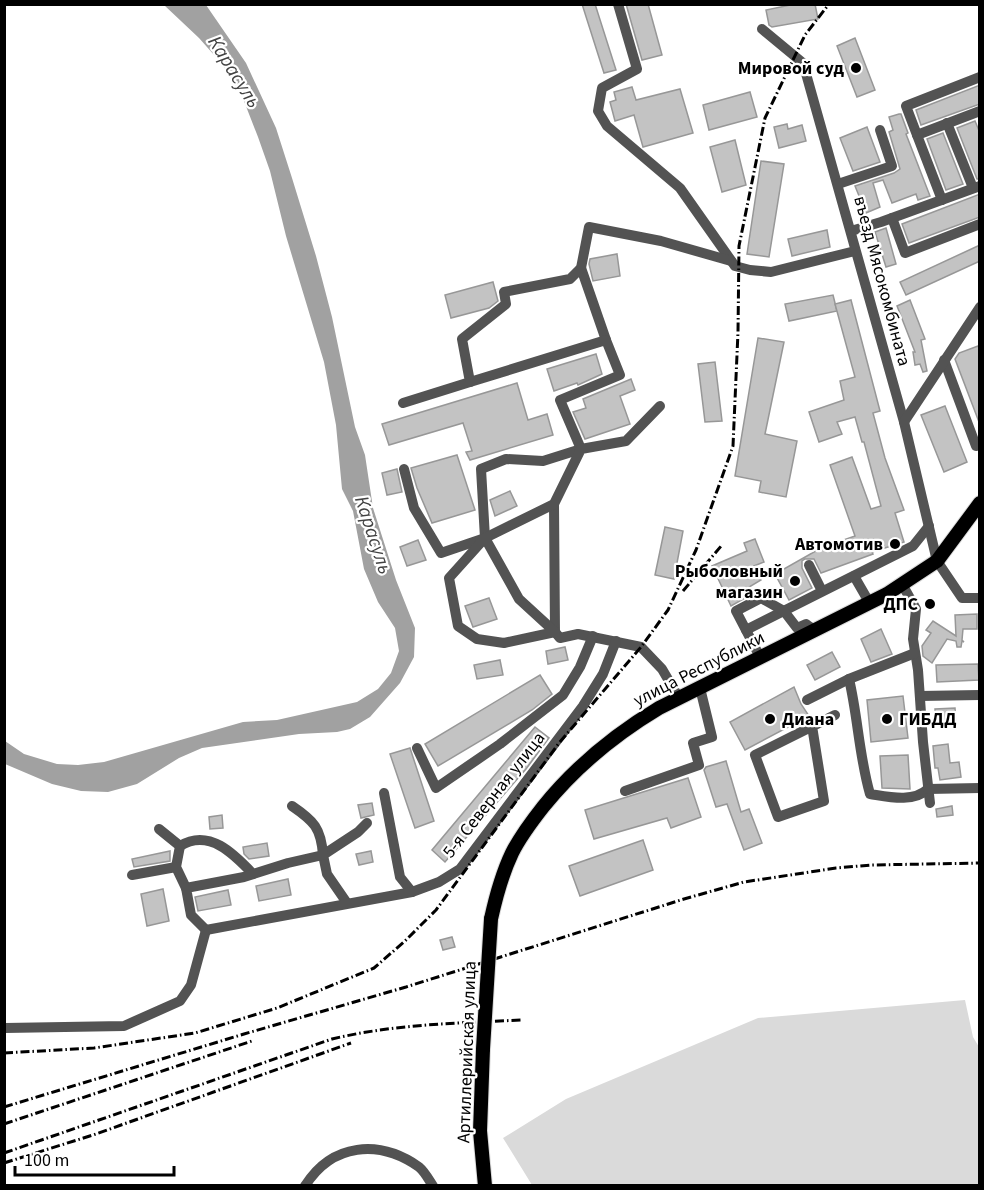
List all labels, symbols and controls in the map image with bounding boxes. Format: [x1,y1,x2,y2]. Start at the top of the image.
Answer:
water label: Карасуль [201,30,267,114]
place label: Мировой суд [738,56,844,81]
marker: Мировой суд [849,61,863,75]
street label: въезд Мясокомбината [847,193,917,369]
water label: Карасуль [347,492,399,578]
place label: Автомотив [794,532,883,557]
marker: Автомотив [888,537,902,551]
place label: Рыболовный магазин [675,559,783,605]
marker: Рыболовный магазин [788,574,802,588]
place label: ДПС [884,592,919,617]
marker: ДПС [923,597,937,611]
street label: улица Республики [629,625,769,713]
place label: Диана [782,707,834,732]
place label: ГИБДД [899,707,956,732]
marker: Диана [763,712,777,726]
marker: ГИБДД [880,712,894,726]
street label: 5-я Северная улица [437,727,551,863]
street label: Артиллерийская улица [451,960,483,1144]
scale bar [15,1139,174,1177]
text: 100 m [24,1148,69,1173]

